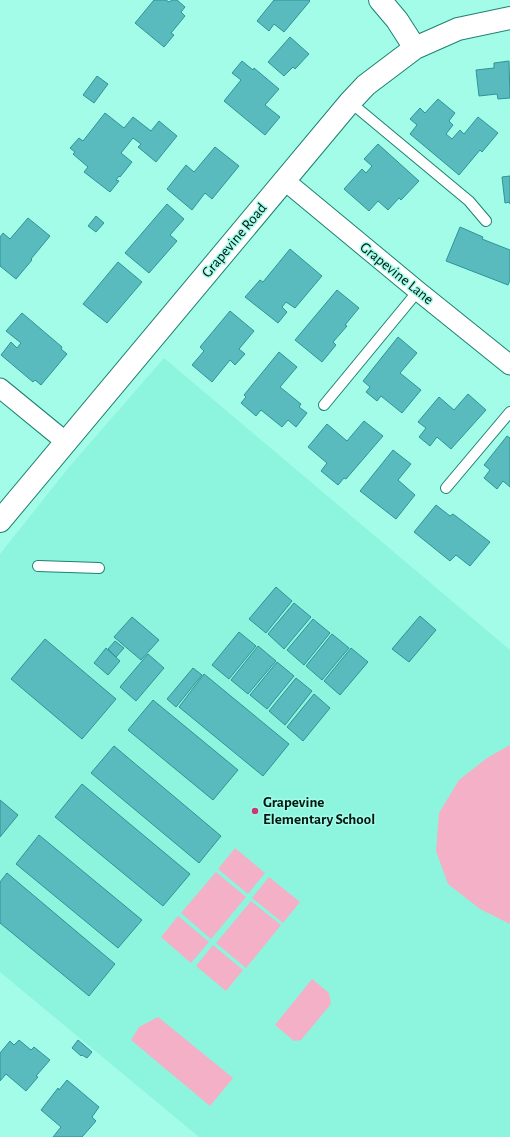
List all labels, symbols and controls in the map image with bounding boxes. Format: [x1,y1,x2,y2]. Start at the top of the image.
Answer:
street label: Grapevine Road [199,200,270,280]
street label: Grapevine Lane [357,239,436,307]
place label: Grapevine Elementary School [263,795,375,827]
marker: Grapevine Elementary School [250,806,260,816]

